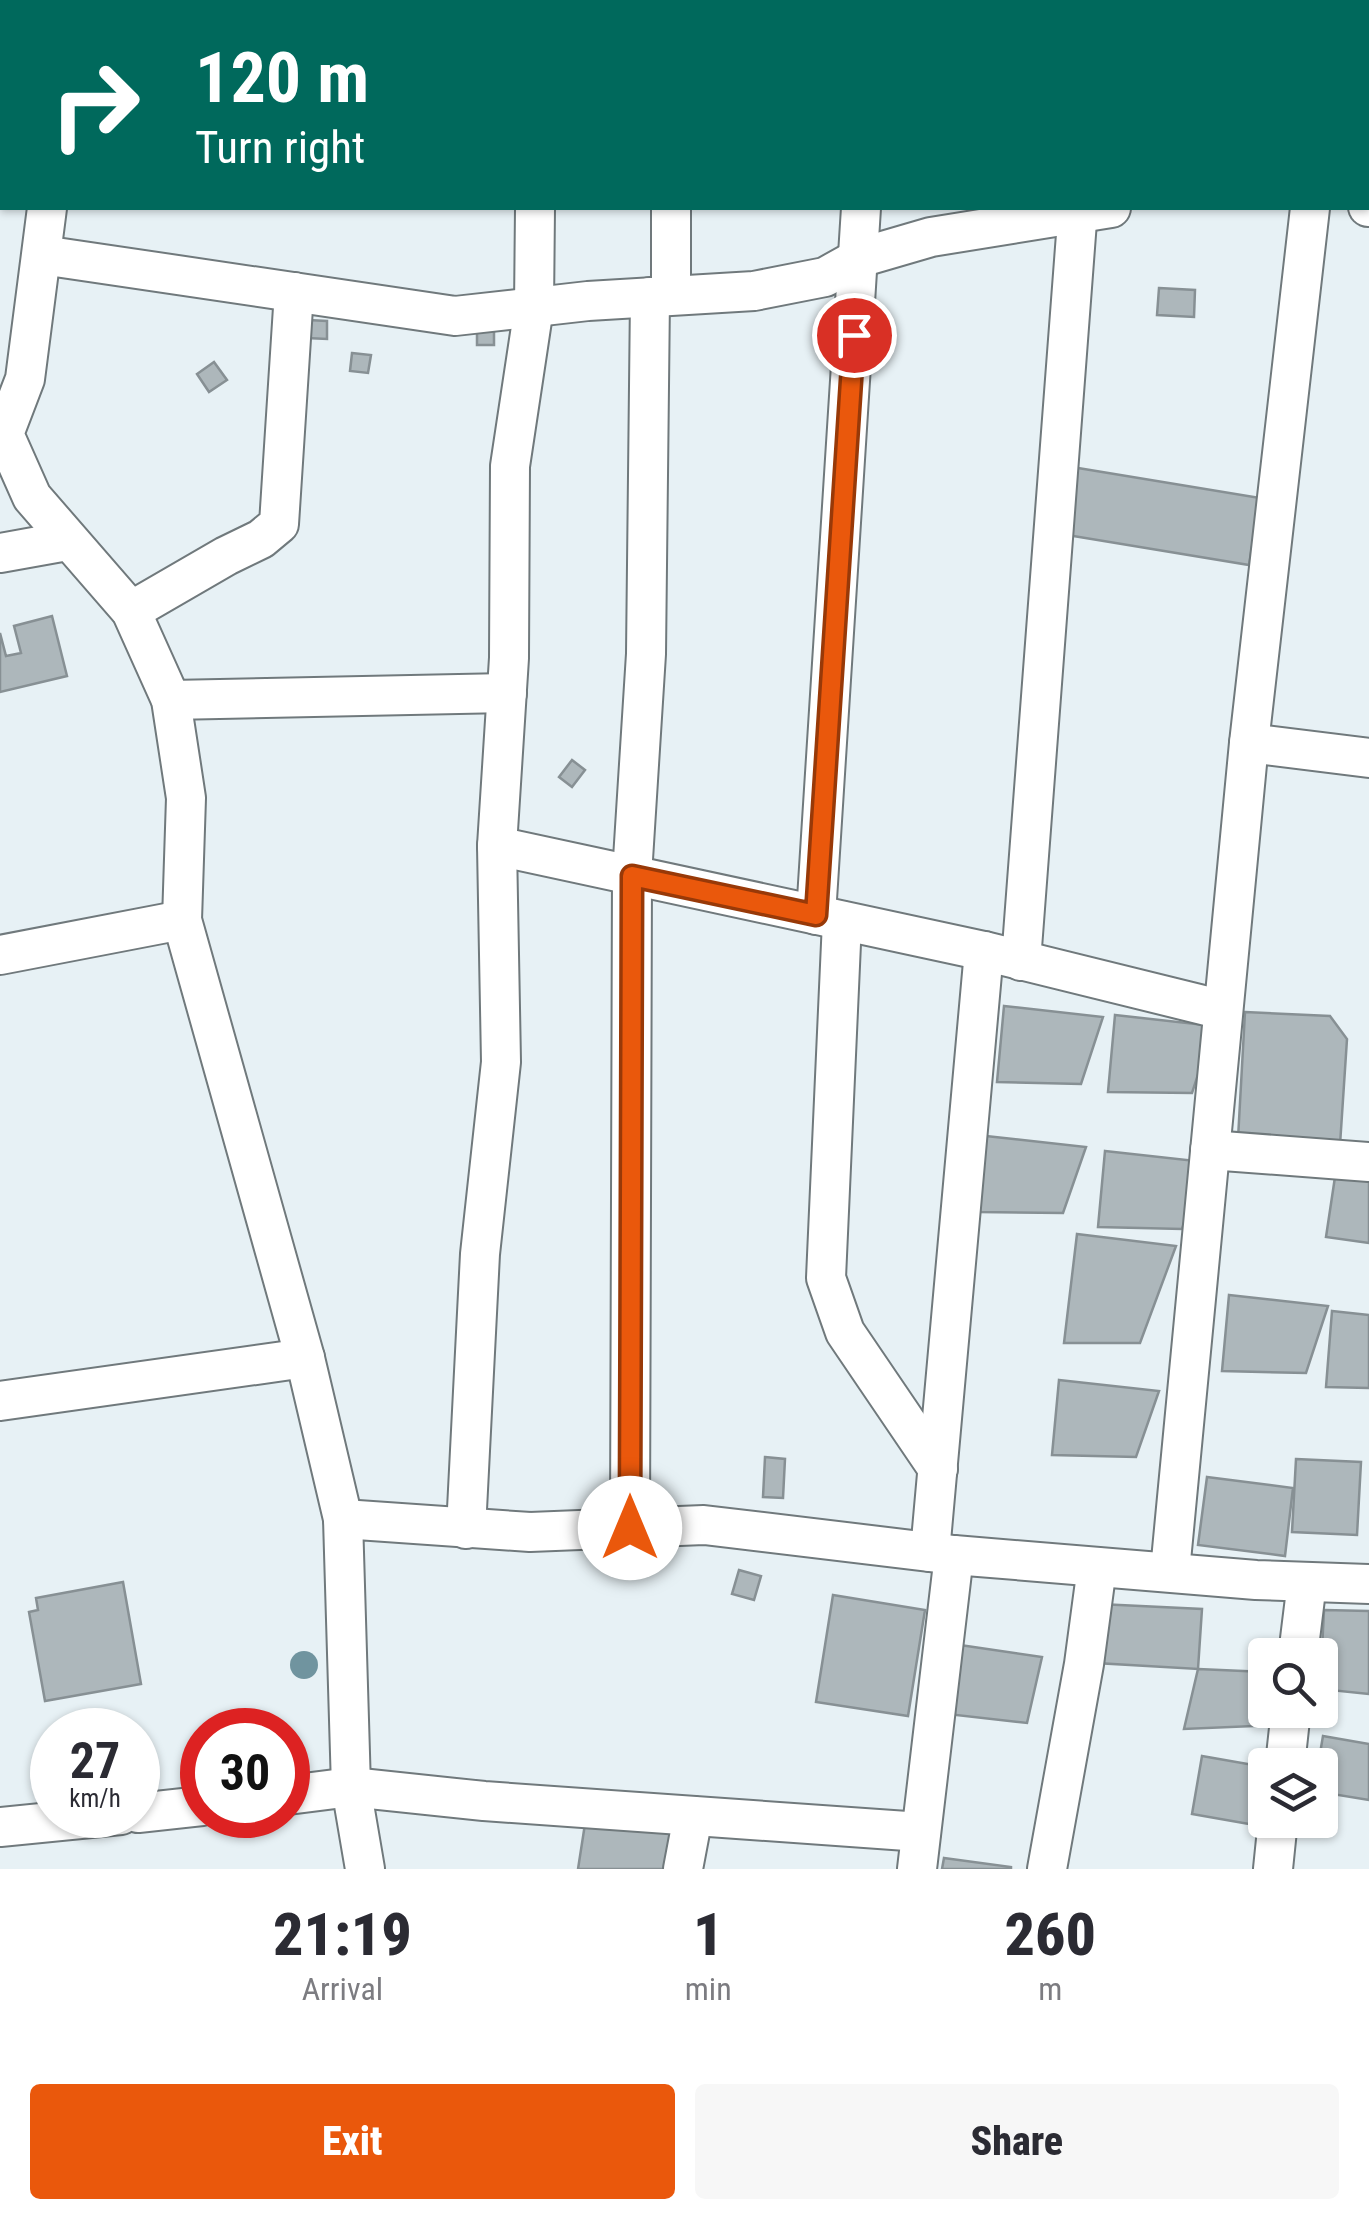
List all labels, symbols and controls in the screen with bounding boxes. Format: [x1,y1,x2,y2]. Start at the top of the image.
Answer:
text: 120 m [195,37,369,119]
icon: right [30,40,160,170]
text: Turn right [195,121,365,174]
pin [812,293,897,378]
icon: arrive [827,308,882,363]
position arrow [578,1476,682,1580]
map controls [1248,1638,1338,1838]
button: search [1248,1638,1338,1728]
speed limit sign: 30 [180,1708,310,1838]
text: 27 [70,1732,120,1790]
button: layers [1248,1748,1338,1838]
text: km/h [69,1784,121,1813]
text: 21:19 [273,1899,412,1970]
text: 1 [693,1899,723,1970]
text: 260 [1005,1899,1096,1970]
text: Arrival [302,1970,383,2008]
text: min [685,1970,732,2008]
text: m [1038,1970,1062,2008]
button: Exit [30,2084,675,2199]
button: Share [695,2084,1339,2199]

